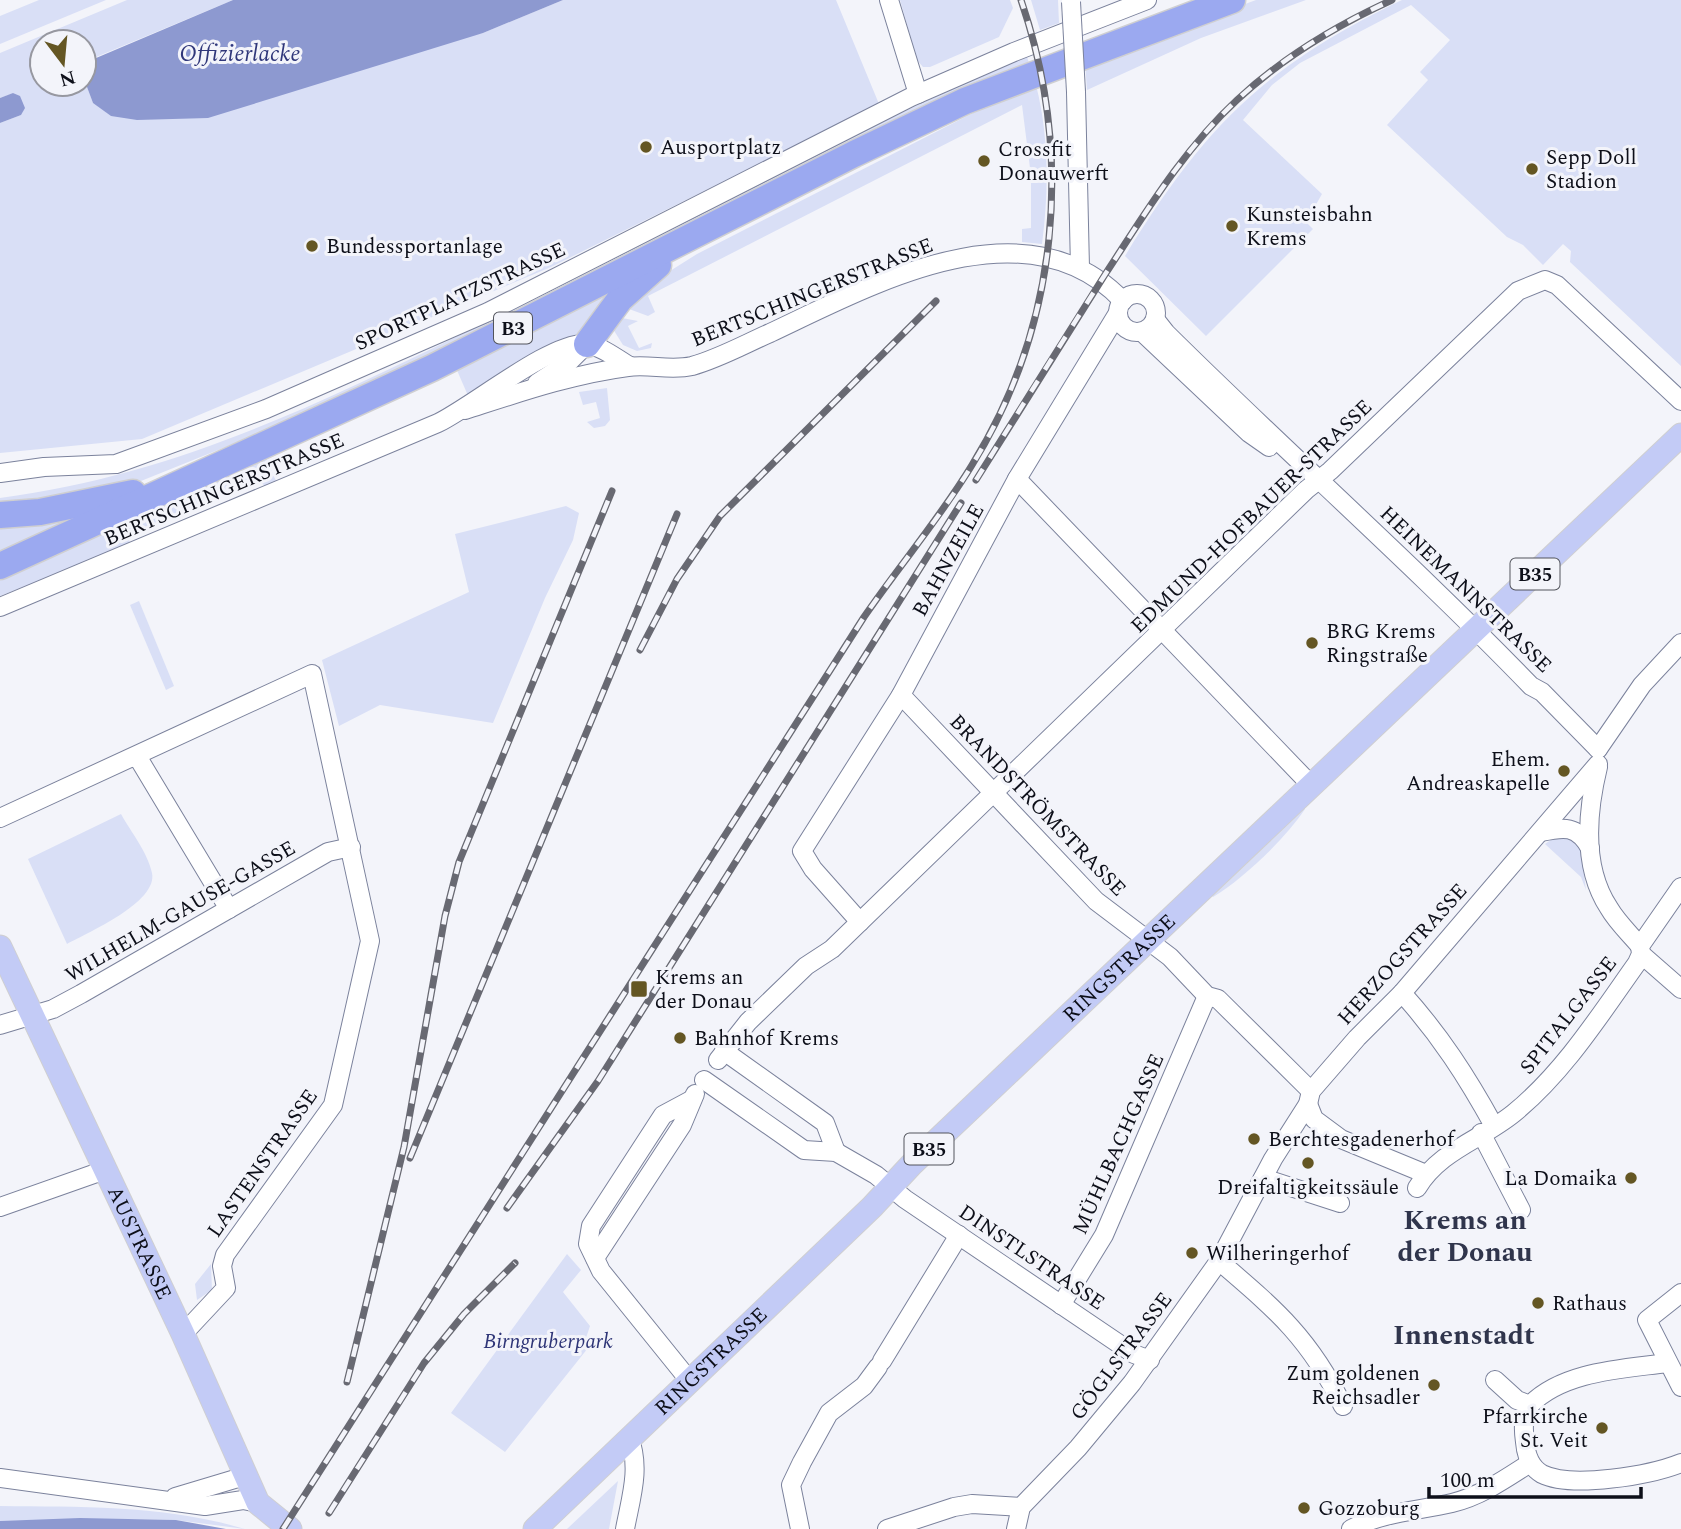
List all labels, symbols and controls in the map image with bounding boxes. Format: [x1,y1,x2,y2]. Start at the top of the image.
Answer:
north arrow [28,28,98,98]
water label: Offizierlacke [179,37,301,72]
text: N [56,62,79,94]
place label: Ausportplatz [660,132,781,164]
place label: Crossfit Donauwerft [998,134,1109,190]
marker: Ausportplatz [638,139,654,155]
place label: Sepp Doll Stadion [1546,142,1637,198]
marker: Crossfit Donauwerft [976,153,992,169]
marker: Sepp Doll Stadion [1524,161,1540,177]
place label: Kunsteisbahn Krems [1246,199,1373,255]
marker: Kunsteisbahn Krems [1224,218,1240,234]
street label: BERTSCHINGERSTRASSE [687,230,938,356]
place label: Bundessportanlage [326,231,503,263]
street label: SPORTPLATZSTRASSE [350,234,571,360]
marker: Bundessportanlage [304,238,320,254]
road number: B3 [494,312,532,344]
street label: EDMUND-HOFBAUER-STRASSE [1123,392,1380,641]
street label: BERTSCHINGERSTRASSE [99,425,350,555]
street label: BAHNZEILE [905,498,993,623]
street label: HEINEMANNSTRASSE [1372,499,1559,681]
road number: B35 [1510,558,1560,590]
place label: BRG Krems Ringstraße [1326,616,1436,672]
marker: BRG Krems Ringstraße [1304,635,1320,651]
street label: BRANDSTRÖMSTRASSE [941,707,1133,904]
place label: Ehem. Andreaskapelle [1406,744,1550,800]
marker: Ehem. Andreaskapelle [1556,763,1572,779]
street label: WILHELM-GAUSE-GASSE [59,833,302,991]
street label: HERZOGSTRASSE [1330,876,1475,1033]
street label: RINGSTRASSE [1056,907,1184,1030]
street label: SPITALGASSE [1512,950,1625,1082]
place label: Krems an der Donau [655,962,752,1018]
marker: Krems an der Donau [629,979,649,999]
place label: Bahnhof Krems [694,1023,839,1055]
marker: Bahnhof Krems [672,1030,688,1046]
street label: MÜHLBACHGASSE [1065,1049,1173,1240]
street label: LASTENSTRASSE [199,1083,326,1245]
place label: Berchtesgadenerhof [1268,1124,1456,1156]
marker: Berchtesgadenerhof [1246,1131,1262,1147]
road number: B35 [904,1134,954,1164]
marker: Dreifaltigkeitssäule [1300,1155,1316,1171]
place label: La Domaika [1504,1163,1618,1195]
marker: La Domaika [1623,1170,1639,1186]
place label: Dreifaltigkeitssäule [1217,1172,1399,1204]
street label: AUSTRASSE [98,1181,180,1305]
street label: DINSTLSTRASSE [952,1197,1111,1319]
district label: Krems an der Donau [1397,1199,1533,1274]
place label: Wilheringerhof [1206,1238,1351,1270]
marker: Wilheringerhof [1184,1245,1200,1261]
street label: GÖGLSTRASSE [1063,1286,1181,1428]
place label: Rathaus [1552,1288,1627,1320]
marker: Rathaus [1530,1295,1546,1311]
street label: RINGSTRASSE [648,1300,775,1424]
district label: Innenstadt [1393,1314,1535,1357]
park label: Birngruberpark [483,1326,613,1358]
place label: Zum goldenen Reichsadler [1286,1358,1420,1414]
marker: Zum goldenen Reichsadler [1426,1377,1442,1393]
place label: Pfarrkirche St. Veit [1482,1401,1588,1457]
marker: Pfarrkirche St. Veit [1594,1420,1610,1436]
scale bar [1429,1456,1641,1500]
text: 100 m [1440,1465,1495,1497]
place label: Gozzoburg [1318,1493,1420,1525]
marker: Gozzoburg [1296,1500,1312,1516]

